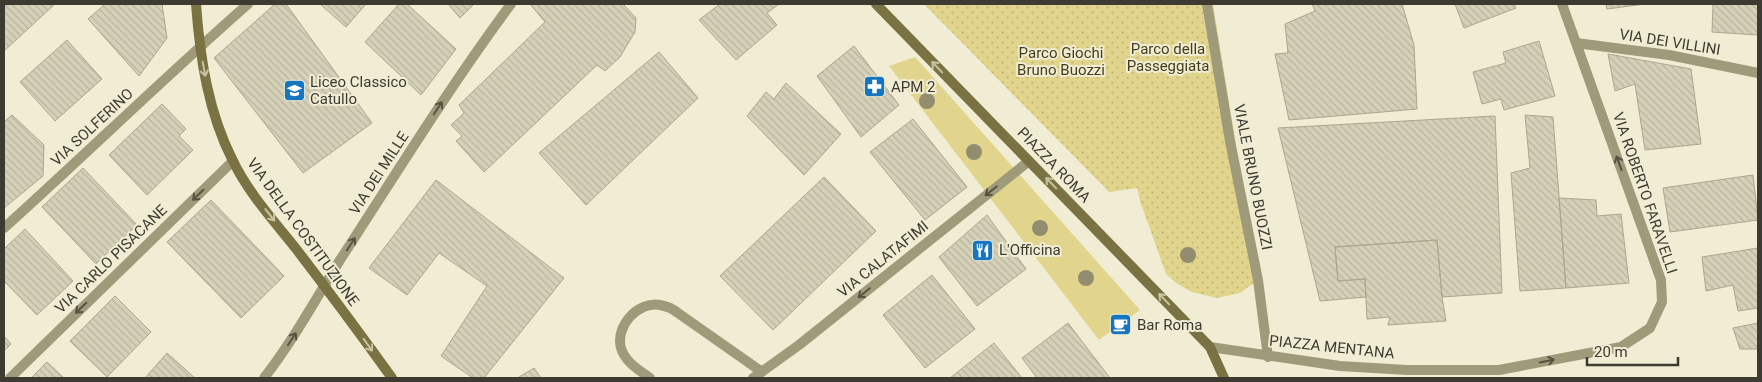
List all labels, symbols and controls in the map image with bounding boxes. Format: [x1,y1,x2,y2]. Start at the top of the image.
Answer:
street label: VIA DEI VILLINI [1618,25,1722,59]
park label: Parco della Passeggiata [1127,40,1209,75]
park label: Parco Giochi Bruno Buozzi [1017,44,1105,79]
one-way arrow [200,61,209,77]
one-way arrow [931,61,943,73]
place label: Liceo Classico Catullo [310,73,407,108]
pharmacy icon: APM 2 [863,75,887,99]
place label: APM 2 [891,78,936,96]
school or university icon: Liceo Classico Catullo [282,79,306,103]
street label: VIA SOLFERINO [47,84,137,170]
one-way arrow [434,101,444,115]
street label: VIALE BRUNO BUOZZI [1230,103,1276,251]
street label: VIA ROBERTO FARAVELLI [1609,110,1681,276]
street label: PIAZZA ROMA [1014,124,1095,207]
street label: VIA DEI MILLE [346,128,413,218]
street label: VIA DELLA COSTITUZIONE [243,154,363,310]
one-way arrow [1614,156,1623,172]
one-way arrow [1045,176,1057,189]
one-way arrow [985,186,998,197]
one-way arrow [192,189,204,201]
street label: VIA CARLO PISACANE [51,201,171,317]
one-way arrow [265,208,276,221]
street label: VIA CALATAFIMI [834,217,932,301]
one-way arrow [346,238,356,252]
restaurant icon: L'Officina [971,238,995,262]
place label: L'Officina [999,241,1061,259]
one-way arrow [858,287,871,298]
one-way arrow [1158,293,1170,306]
one-way arrow [75,302,88,314]
cafe icon: Bar Roma [1109,313,1133,337]
place label: Bar Roma [1137,316,1202,334]
street label: PIAZZA MENTANA [1268,331,1396,363]
one-way arrow [287,332,297,346]
scale bar [1587,334,1678,366]
one-way arrow [363,338,373,352]
text: 20 m [1594,343,1628,361]
one-way arrow [1538,356,1554,365]

